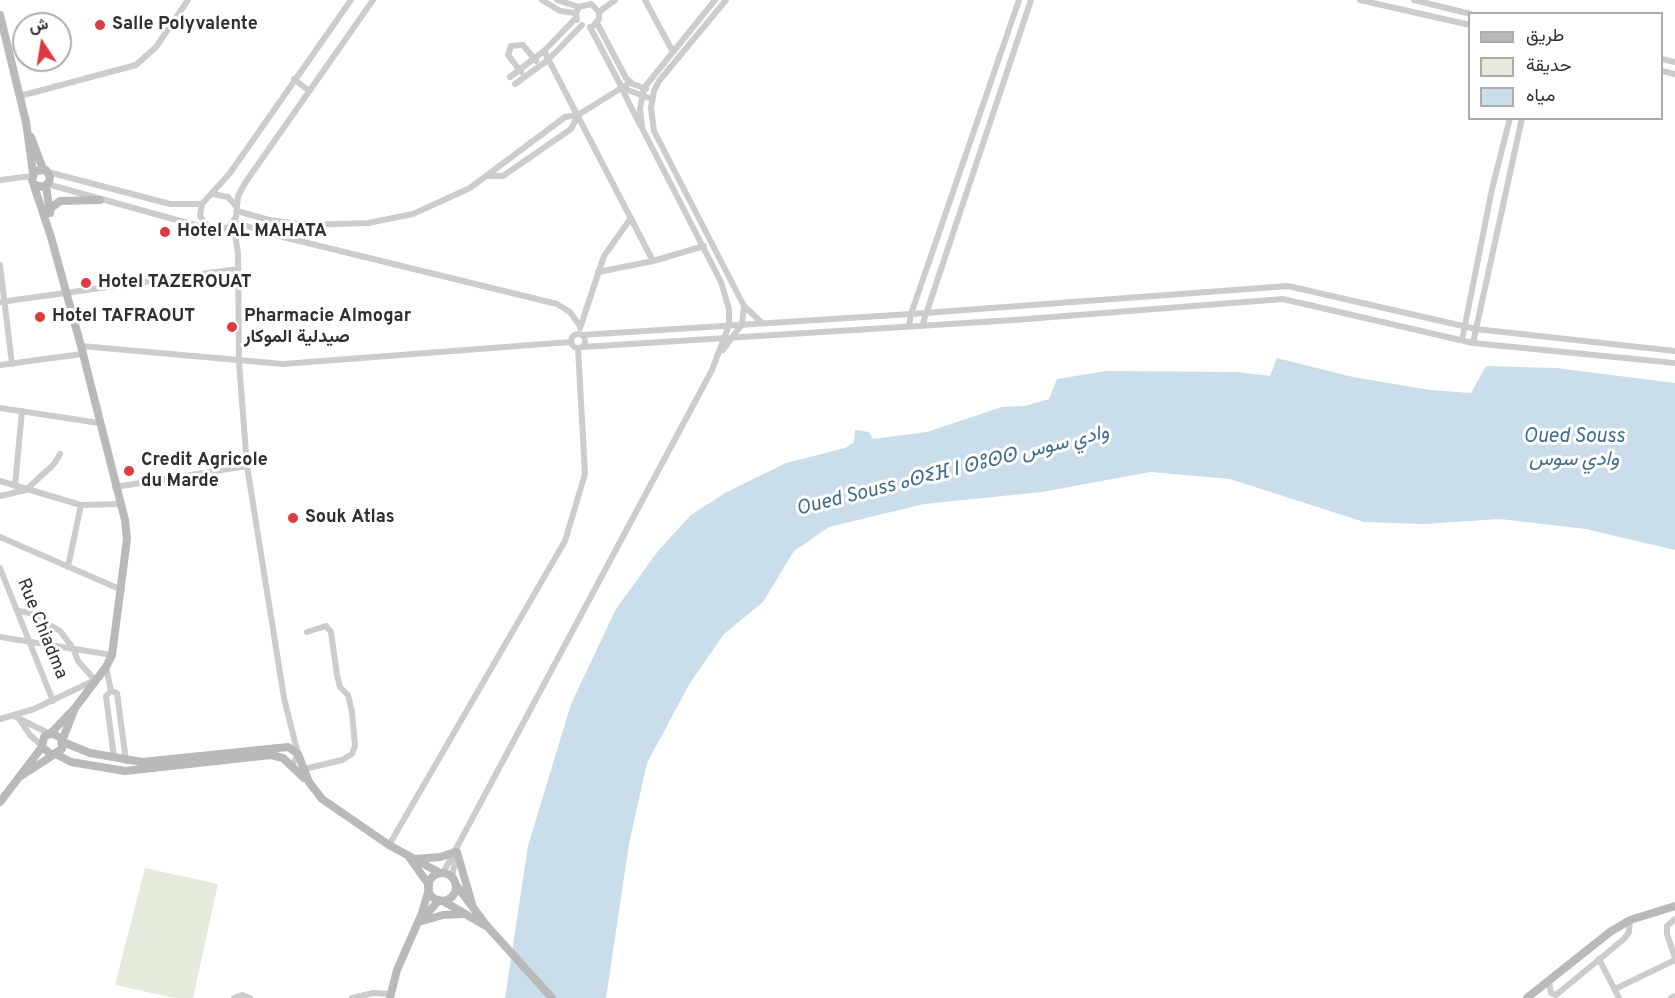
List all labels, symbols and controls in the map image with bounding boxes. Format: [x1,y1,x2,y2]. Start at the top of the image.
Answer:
north arrow [12,12,72,72]
legend [1468,12,1663,120]
place label: Salle Polyvalente [112,14,258,36]
text: ش [27,15,50,38]
marker: Salle Polyvalente [93,18,107,32]
text: طريق [1526,25,1564,48]
text: حديقة [1526,55,1572,78]
text: مياه [1526,85,1555,108]
place label: Hotel AL MAHATA [177,221,327,243]
marker: Hotel AL MAHATA [158,225,172,239]
place label: Hotel TAZEROUAT [98,272,252,294]
marker: Hotel TAZEROUAT [79,276,93,290]
place label: Hotel TAFRAOUT [52,306,195,328]
place label: Pharmacie Almogar صيدلية الموكار [244,306,411,348]
marker: Hotel TAFRAOUT [33,310,47,324]
marker: Pharmacie Almogar صيدلية الموكار [225,320,239,334]
water label: Oued Souss ⴰⵙⵉⴼ ⵏ ⵙⵓⵙⵙ وادي سوس [794,422,1112,522]
water label: Oued Souss وادي سوس [1523,426,1625,473]
place label: Credit Agricole du Marde [141,450,268,492]
marker: Credit Agricole du Marde [122,464,136,478]
place label: Souk Atlas [305,507,395,529]
marker: Souk Atlas [286,511,300,525]
street label: Rue Chiadma [11,576,71,682]

